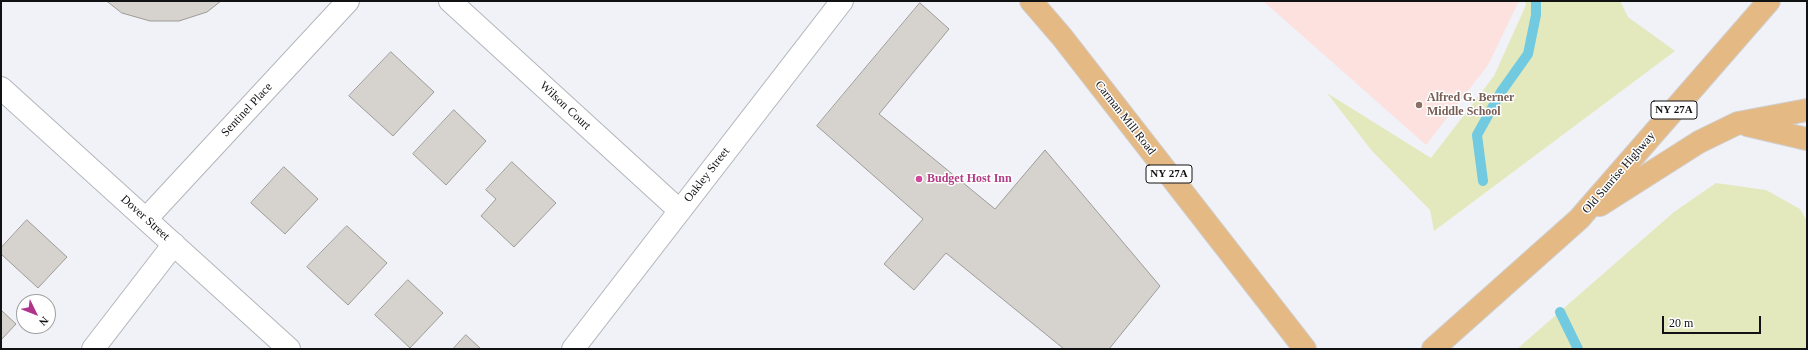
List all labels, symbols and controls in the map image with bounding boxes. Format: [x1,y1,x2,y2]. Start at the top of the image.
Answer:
street label: Carman Mill Road [1092,78,1158,158]
street label: Wilson Court [536,79,594,133]
street label: Sentinel Place [218,80,276,140]
place label: Alfred G. Berner Middle School [1427,91,1514,119]
marker: Alfred G. Berner Middle School [1414,100,1424,110]
road number: NY 27A [1651,101,1697,119]
street label: Old Sunrise Highway [1579,129,1659,217]
street label: Oakley Street [681,145,733,205]
road number: NY 27A [1146,165,1192,183]
place label: Budget Host Inn [927,172,1012,186]
marker: Budget Host Inn [914,174,924,184]
street label: Dover Street [118,192,172,244]
north arrow [16,294,56,334]
scale bar [1664,308,1763,334]
text: N [37,314,51,328]
text: 20 m [1669,316,1693,330]

